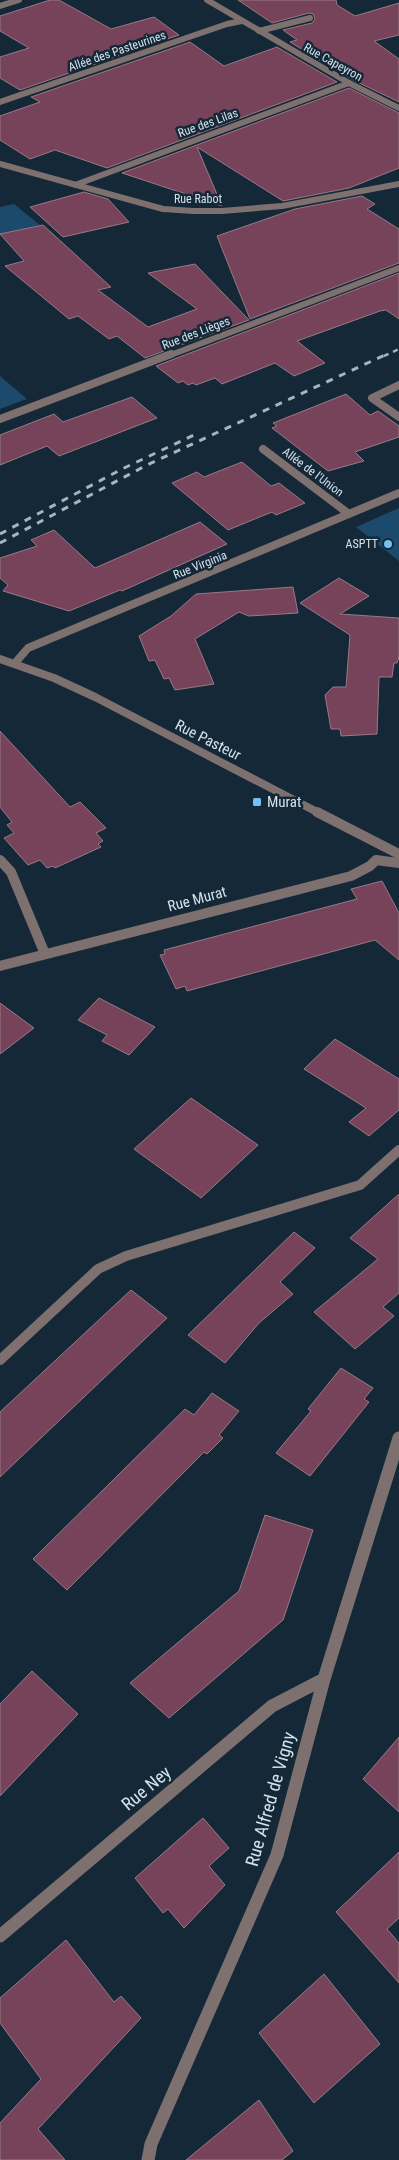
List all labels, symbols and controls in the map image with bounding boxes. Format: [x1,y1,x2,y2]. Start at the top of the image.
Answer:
street label: Allée des Pasteurines [66,28,168,74]
street label: Rue Capeyron [301,40,365,84]
street label: Rue des Lilas [176,106,240,140]
street label: Rue Rabot [174,192,223,206]
street label: Rue des Lièges [160,314,232,352]
street label: Allée de l'Union [280,445,346,500]
place label: ASPTT [346,537,378,551]
marker: ASPTT [382,538,394,550]
street label: Rue Virginia [171,548,229,582]
street label: Rue Pasteur [172,716,244,764]
place label: Murat [267,793,301,811]
marker: Murat [251,796,263,808]
street label: Rue Murat [166,883,228,915]
street label: Rue Alfred de Vigny [241,1729,299,1869]
street label: Rue Ney [117,1761,175,1815]

